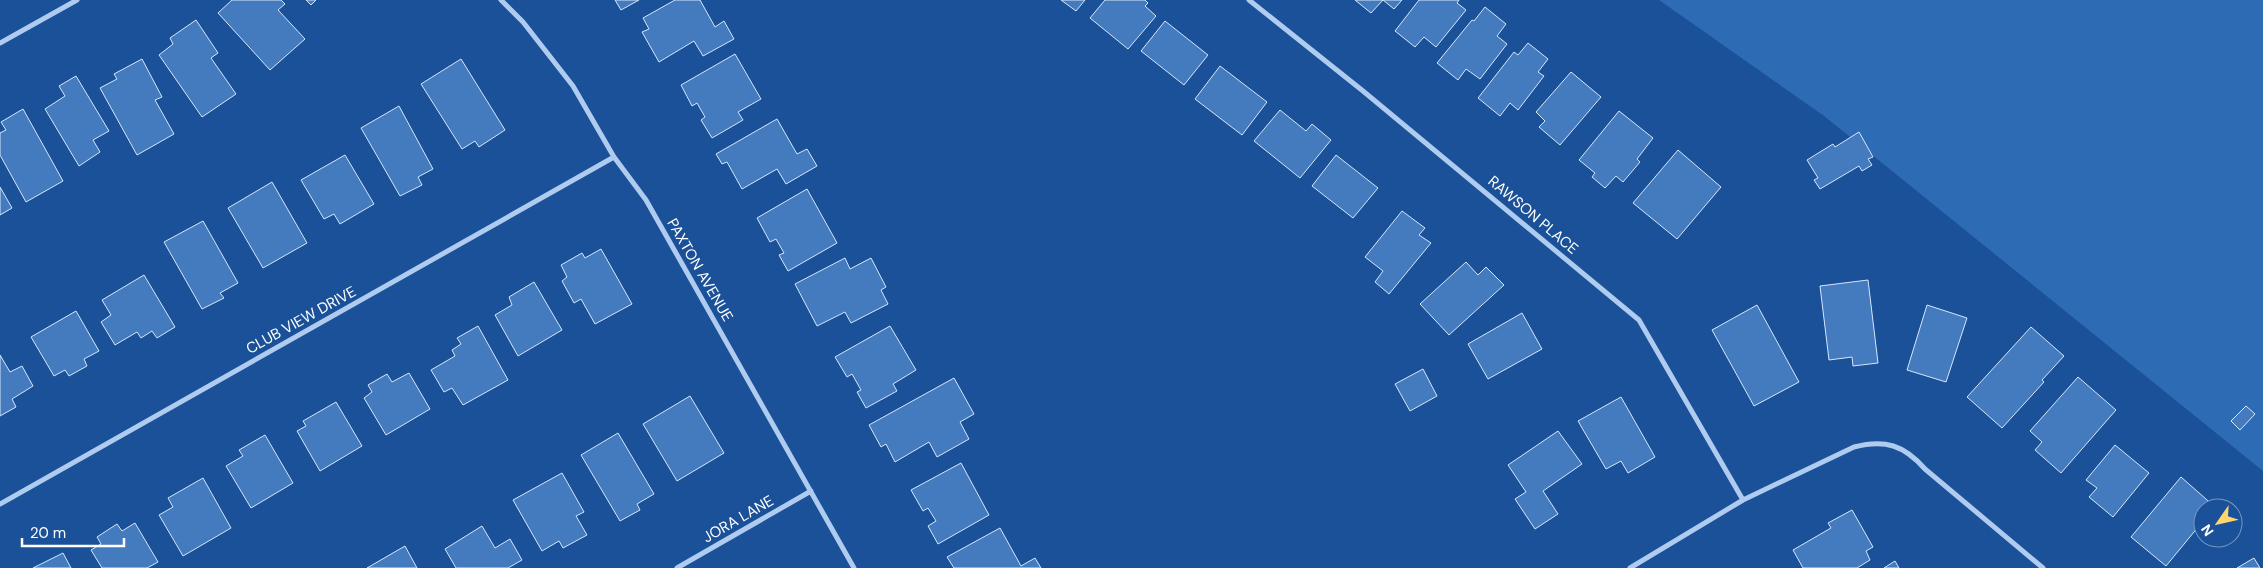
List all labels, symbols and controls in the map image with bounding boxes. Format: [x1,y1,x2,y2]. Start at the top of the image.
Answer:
street label: RAWSON PLACE [1484,171,1582,259]
street label: PAXTON AVENUE [662,215,738,325]
street label: CLUB VIEW DRIVE [242,281,360,359]
street label: JORA LANE [699,491,777,547]
north arrow [2193,498,2243,548]
scale bar [22,516,125,548]
text: N [2197,521,2218,540]
text: 20 m [30,523,66,543]

